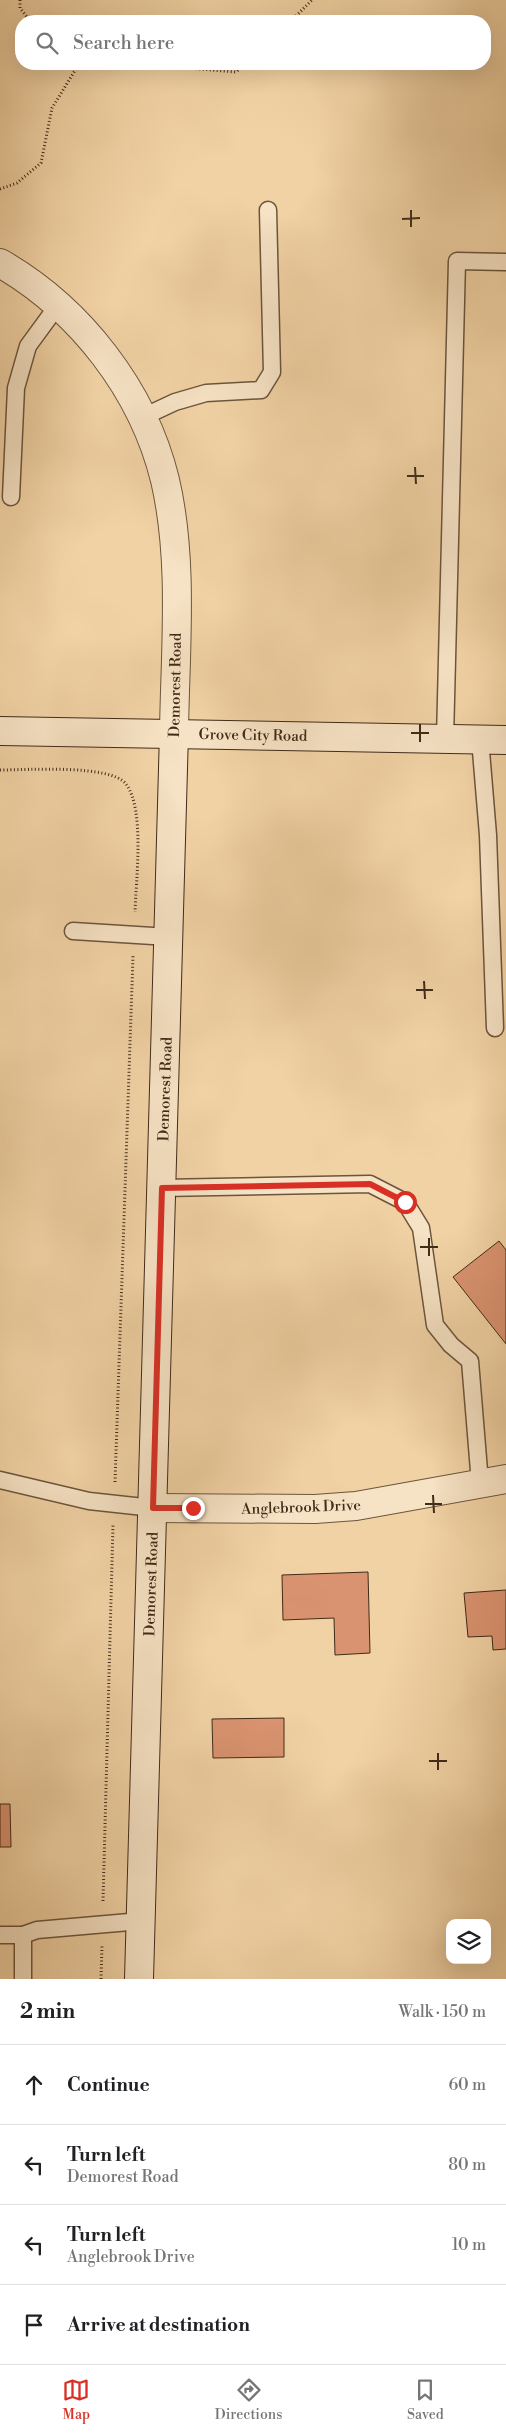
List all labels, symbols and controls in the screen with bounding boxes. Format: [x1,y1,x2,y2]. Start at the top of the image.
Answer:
search box [15,15,491,70]
icon: search [33,29,61,57]
text: Search here [73,31,174,55]
street label: Demorest Road [165,632,186,737]
street label: Grove City Road [198,725,308,746]
street label: Demorest Road [154,1036,177,1142]
route start [394,1191,417,1214]
street label: Anglebrook Drive [240,1496,361,1519]
route end [182,1497,205,1520]
street label: Demorest Road [140,1531,163,1637]
map controls [446,1919,491,1964]
button: layers [446,1919,491,1964]
text: 2 min [20,1999,75,2025]
text: Walk · 150 m [398,2002,486,2022]
icon: ahead [20,2071,48,2099]
text: Continue [67,2073,150,2097]
text: 60 m [448,2075,486,2095]
text: Turn left [67,2143,146,2167]
icon: left [20,2151,48,2179]
text: 80 m [448,2155,486,2175]
text: Demorest Road [67,2167,179,2187]
text: Turn left [67,2223,146,2247]
icon: left [20,2231,48,2259]
text: 10 m [452,2235,486,2255]
text: Anglebrook Drive [67,2247,195,2267]
icon: arrive [20,2311,48,2339]
text: Arrive at destination [67,2313,250,2337]
tab: Map [62,2376,90,2424]
tab: Directions [215,2376,282,2424]
tab: Saved [407,2376,444,2424]

